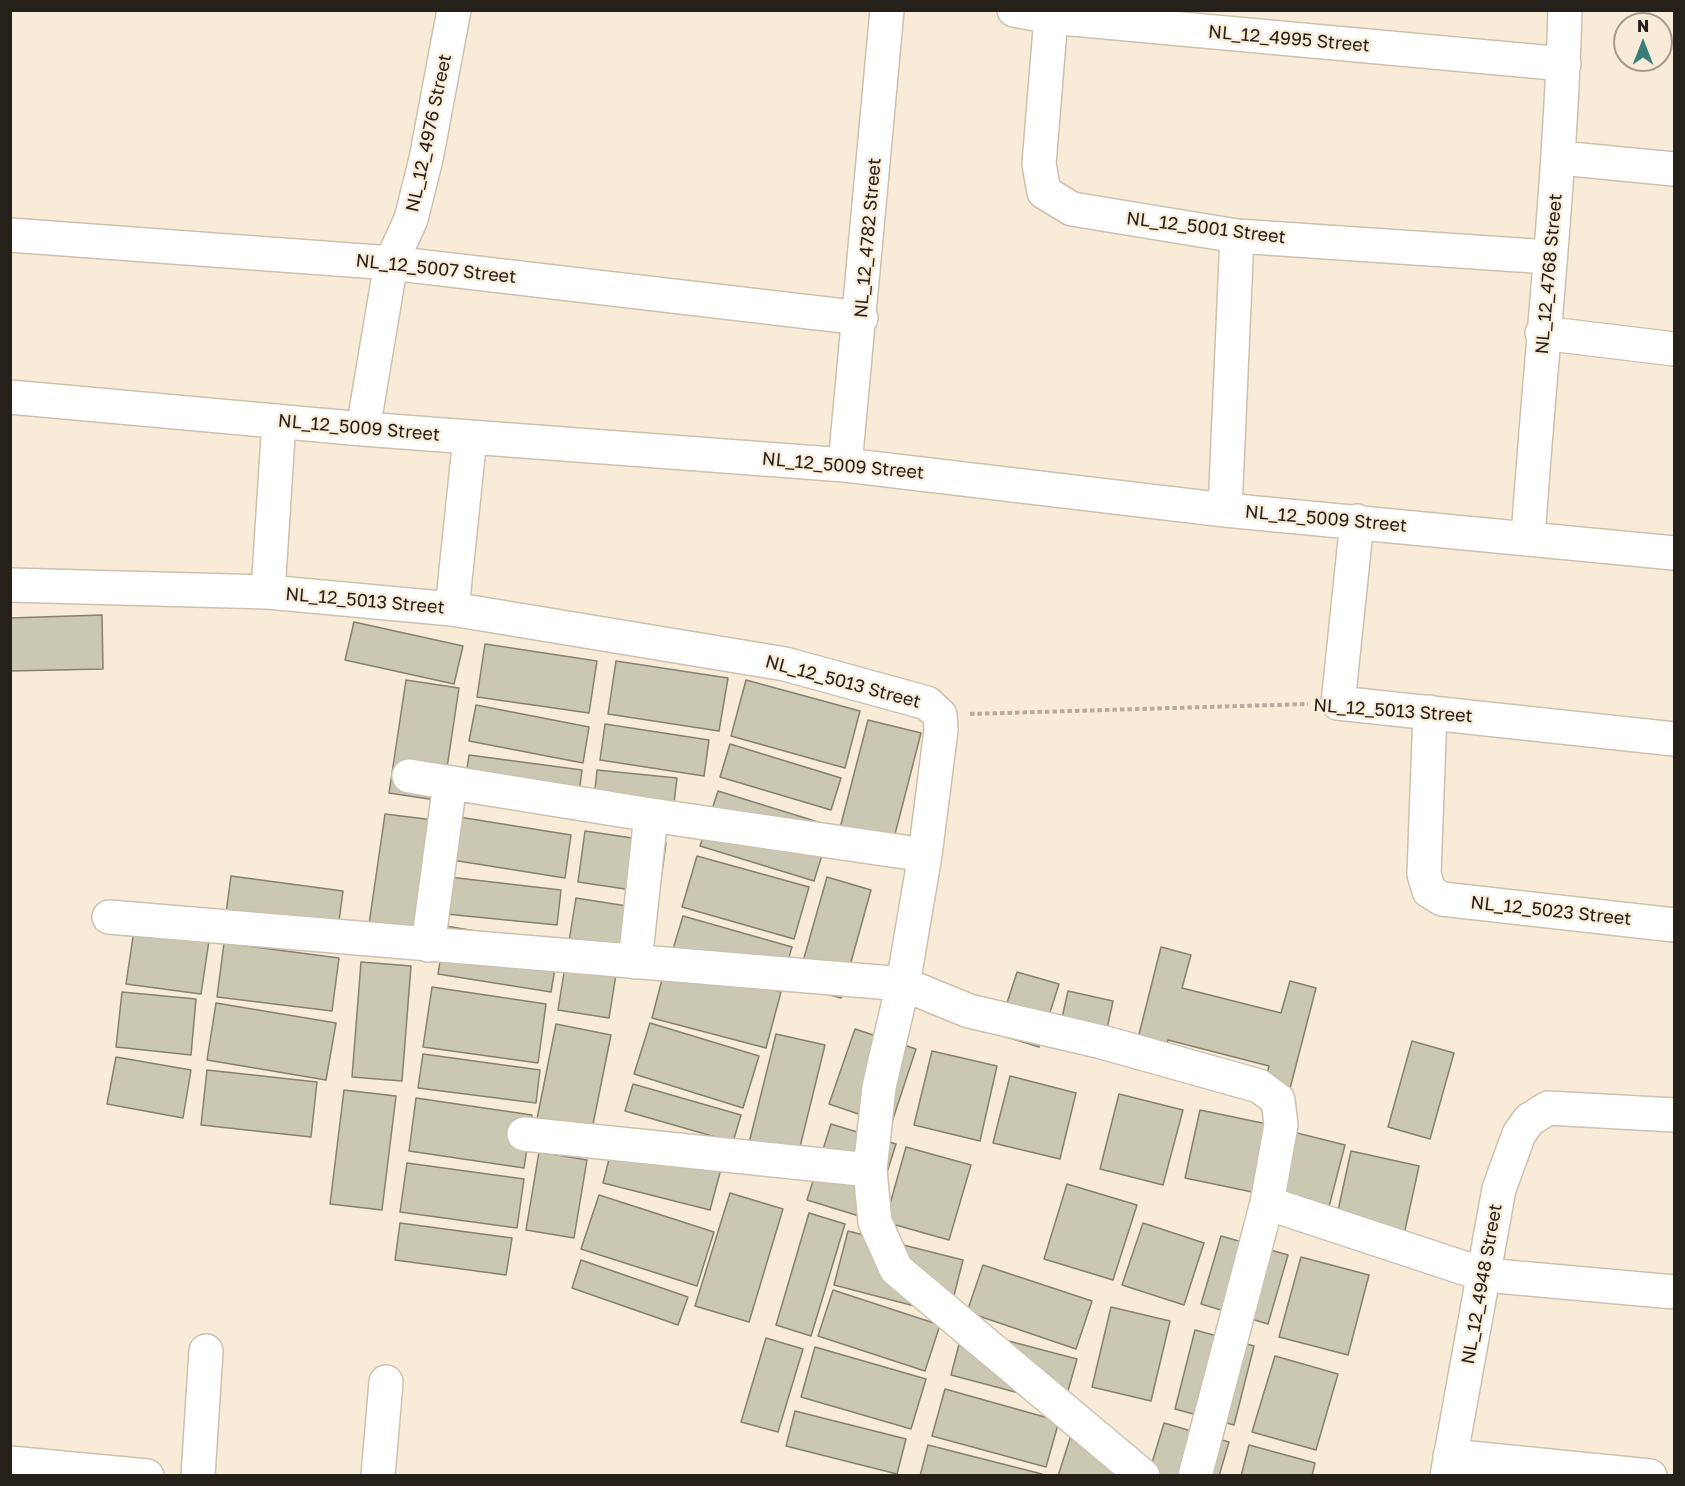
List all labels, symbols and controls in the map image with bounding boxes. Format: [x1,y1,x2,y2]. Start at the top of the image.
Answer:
north arrow [1613,12,1673,72]
text: N [1637,16,1649,36]
street label: NL_12_4995 Street [1207,21,1371,57]
street label: NL_12_4976 Street [402,52,456,214]
street label: NL_12_4782 Street [850,157,886,319]
street label: NL_12_4768 Street [1531,193,1567,355]
street label: NL_12_5001 Street [1125,208,1287,248]
street label: NL_12_5007 Street [355,250,517,288]
street label: NL_12_5009 Street [277,410,441,446]
street label: NL_12_5009 Street [761,448,925,484]
street label: NL_12_5009 Street [1244,501,1408,537]
street label: NL_12_5013 Street [284,583,446,619]
street label: NL_12_5013 Street [763,651,923,713]
street label: NL_12_5013 Street [1313,695,1473,727]
street label: NL_12_5023 Street [1470,892,1632,930]
street label: NL_12_4948 Street [1457,1202,1507,1366]

